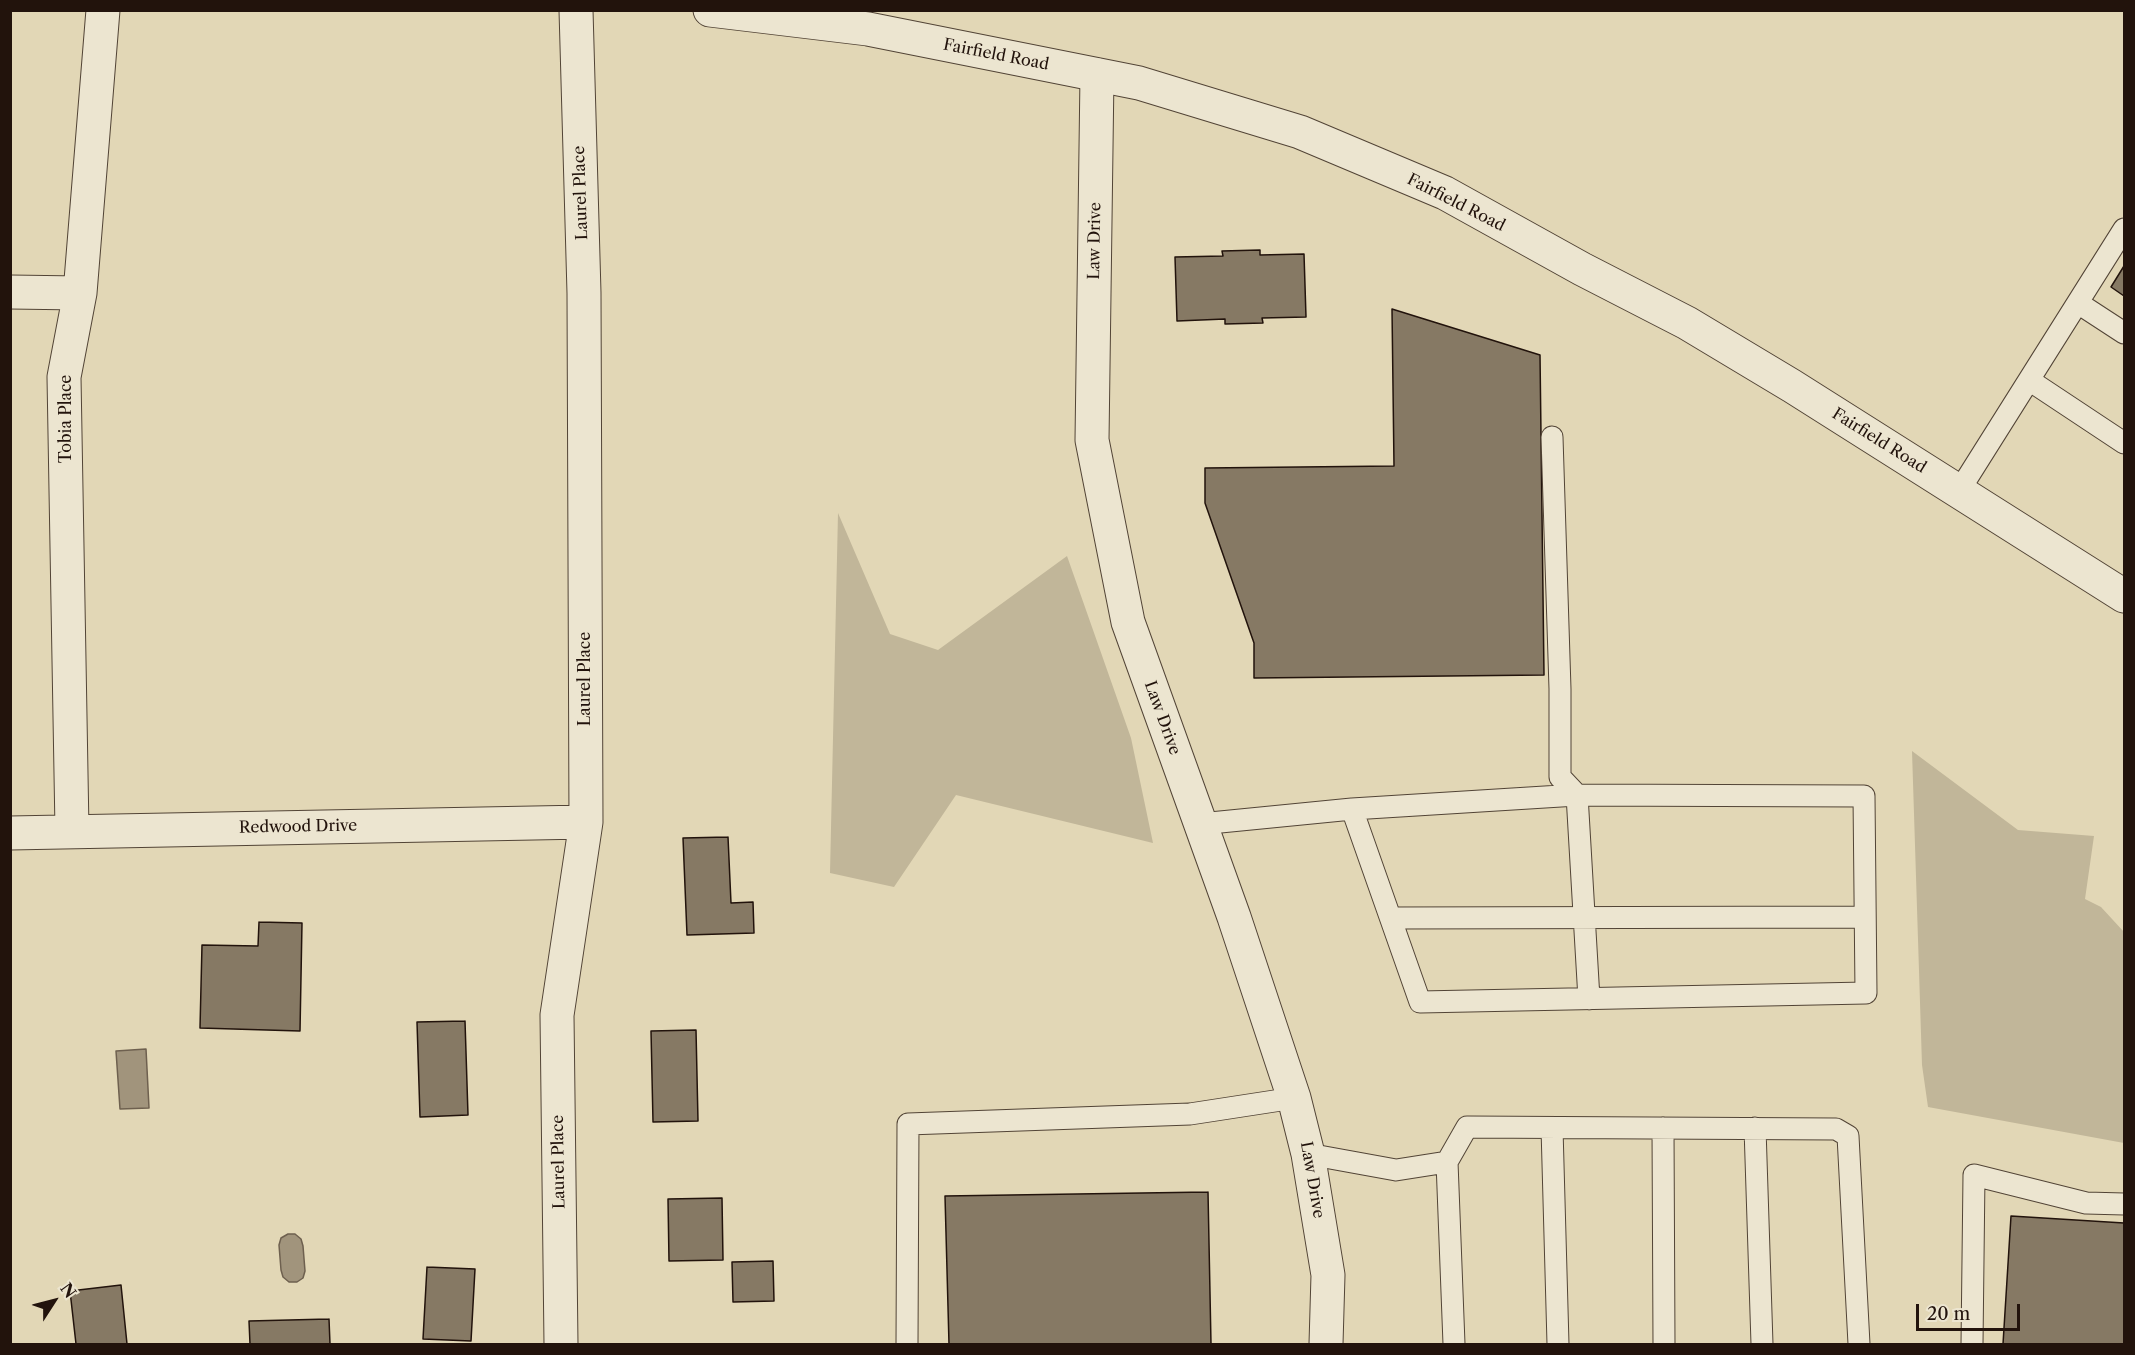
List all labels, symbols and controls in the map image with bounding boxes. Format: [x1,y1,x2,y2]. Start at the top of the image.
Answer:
street label: Fairfield Road [942,35,1050,75]
street label: Laurel Place [570,145,592,241]
street label: Fairfield Road [1404,170,1508,236]
street label: Law Drive [1085,202,1105,280]
street label: Tobia Place [56,375,76,463]
street label: Fairfield Road [1828,404,1930,478]
street label: Laurel Place [575,632,595,726]
street label: Law Drive [1140,678,1184,758]
street label: Redwood Drive [239,816,357,838]
street label: Laurel Place [549,1115,569,1209]
street label: Law Drive [1296,1140,1328,1220]
north arrow [24,1271,84,1331]
text: N [56,1279,81,1302]
scale bar [1919,1292,2022,1330]
text: 20 m [1927,1303,1970,1325]

